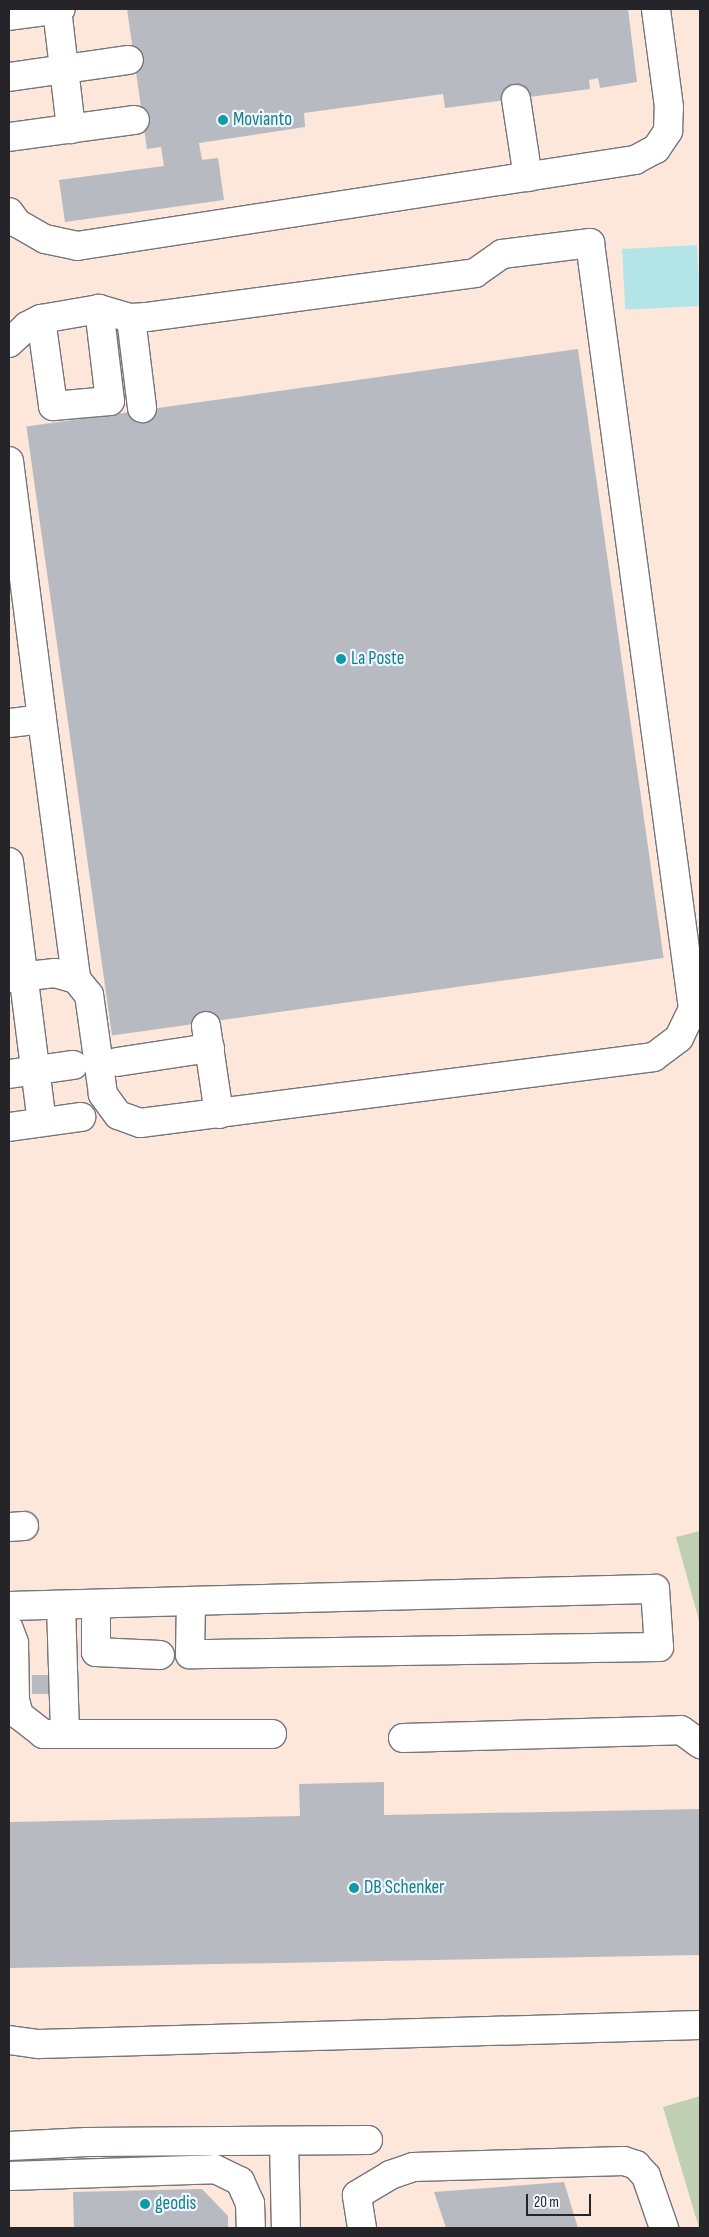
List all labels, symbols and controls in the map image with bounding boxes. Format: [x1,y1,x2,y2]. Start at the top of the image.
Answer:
place label: Movianto [233,109,292,131]
marker: Movianto [217,114,229,126]
place label: La Poste [351,648,404,670]
marker: La Poste [335,653,347,665]
place label: DB Schenker [364,1877,445,1899]
marker: DB Schenker [348,1882,360,1894]
scale bar [529,2184,594,2216]
place label: geodis [155,2193,196,2215]
text: 20 m [534,2193,559,2212]
marker: geodis [139,2198,151,2210]

